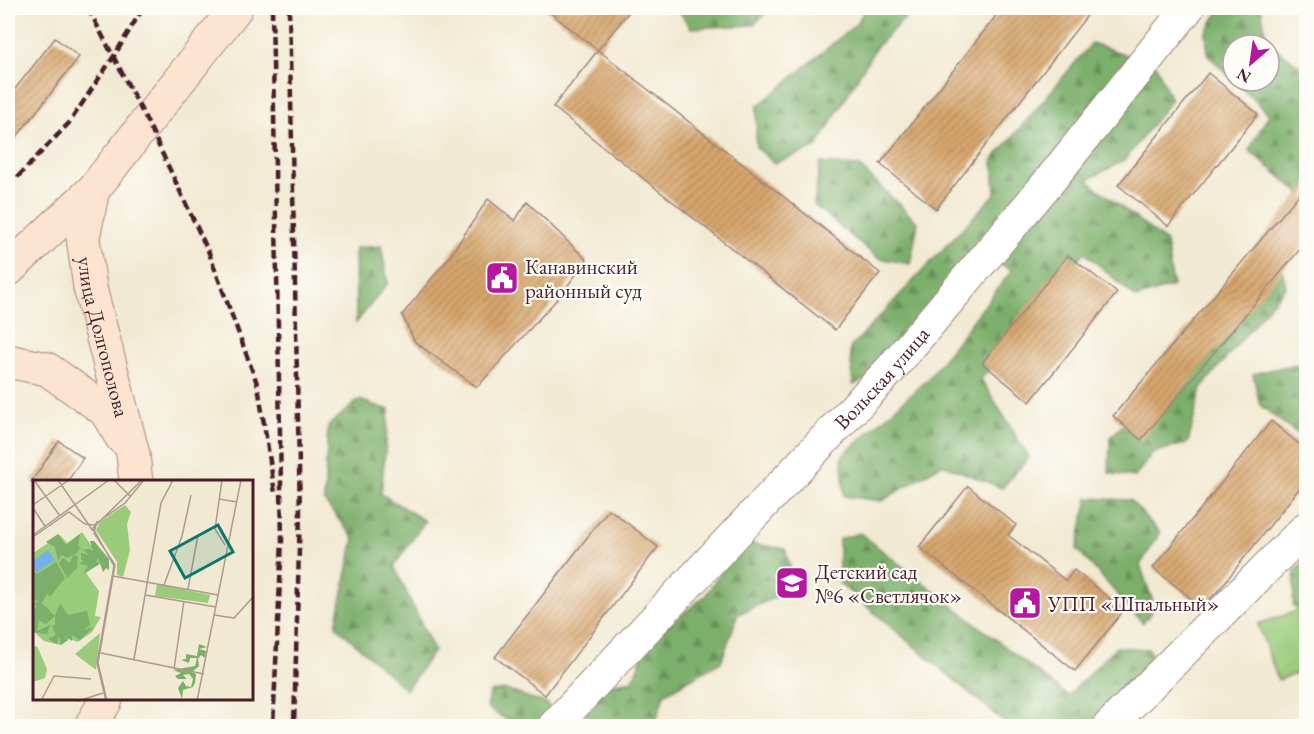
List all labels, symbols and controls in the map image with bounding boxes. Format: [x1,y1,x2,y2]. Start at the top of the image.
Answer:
north arrow [1221,33,1281,93]
text: N [1233,63,1255,88]
place label: Канавинский районный суд [525,253,642,304]
street label: улица Долгополова [72,255,136,420]
public building icon: Канавинский районный суд [484,260,520,296]
street label: Вольская улица [828,320,935,435]
inset map [33,480,254,701]
place label: Детский сад №6 «Светлячок» [815,558,962,609]
school or university icon: Детский сад №6 «Светлячок» [774,565,810,601]
public building icon: УПП «Шпальный» [1007,585,1043,621]
place label: УПП «Шпальный» [1047,590,1219,617]

